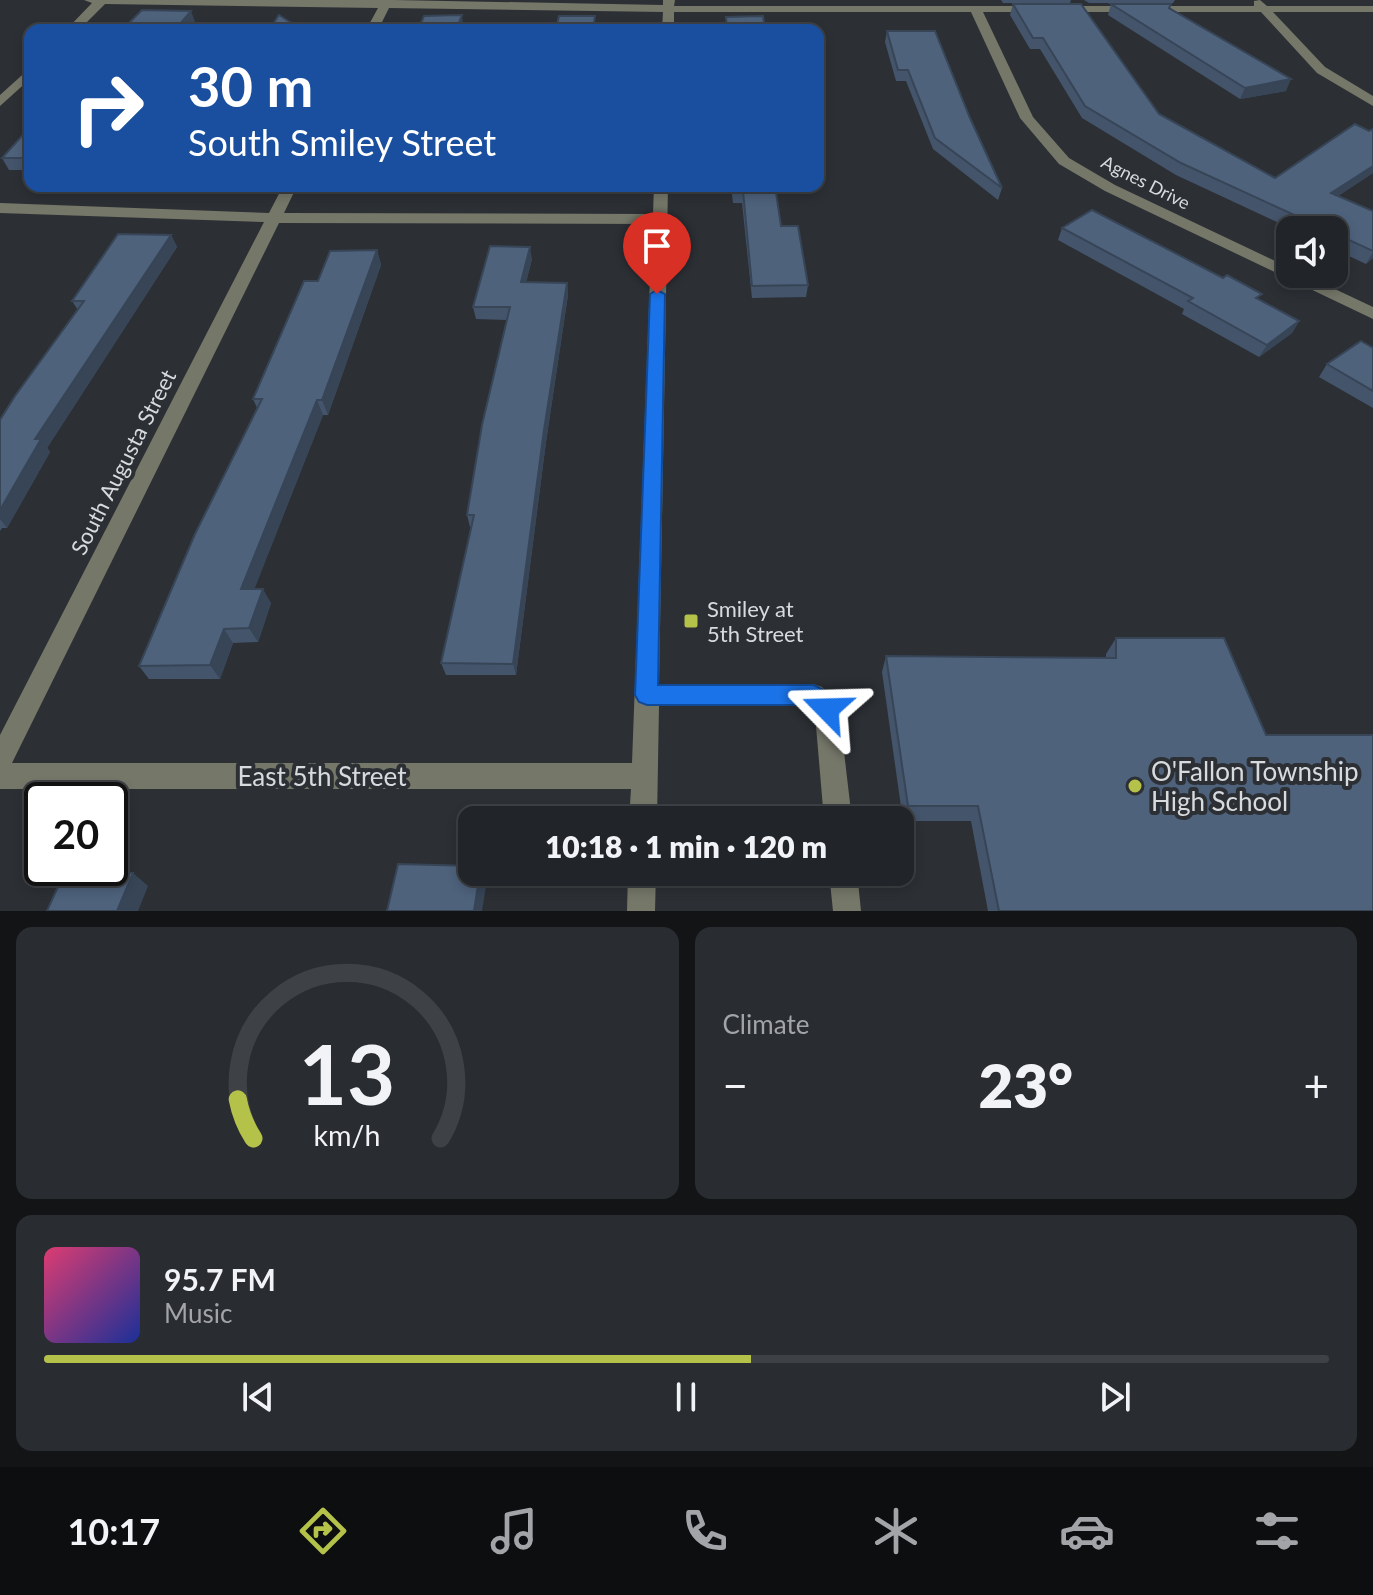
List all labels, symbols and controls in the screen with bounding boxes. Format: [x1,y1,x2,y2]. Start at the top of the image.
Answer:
text: 30 m [188,52,313,119]
icon: right [56,56,160,160]
text: South Smiley Street [188,120,496,164]
street label: Agnes Drive [1098,150,1194,214]
pin [623,212,691,294]
map controls [1276,216,1348,288]
button: sound [1276,216,1348,288]
icon: arrive [635,224,679,268]
street label: South Augusta Street [65,365,181,559]
place label: Smiley at 5th Street [707,595,804,647]
marker: Smiley at 5th Street [682,612,700,630]
position arrow [785,667,869,751]
place label: O'Fallon Township High School [1151,755,1359,817]
street label: East 5th Street [237,760,407,792]
marker: O'Fallon Township High School [1126,777,1144,795]
speed limit sign: 20 [24,782,128,886]
text: 10:18 · 1 min · 120 m [545,828,827,864]
text: Climate [723,1008,809,1040]
text: 13 [299,1023,396,1123]
text: 23° [978,1049,1073,1121]
text: − [723,1059,748,1111]
text: + [1303,1059,1329,1111]
text: km/h [314,1118,381,1152]
text: 95.7 FM [164,1261,276,1297]
text: Music [164,1297,232,1329]
icon: previous [236,1375,280,1419]
icon: pause [664,1375,708,1419]
icon: next [1093,1375,1137,1419]
icon: directions [295,1503,351,1559]
icon: music [486,1503,542,1559]
icon: phone [677,1503,733,1559]
icon: climate [868,1503,924,1559]
icon: car [1059,1503,1115,1559]
icon: filters [1249,1503,1305,1559]
text: 10:17 [67,1509,160,1553]

